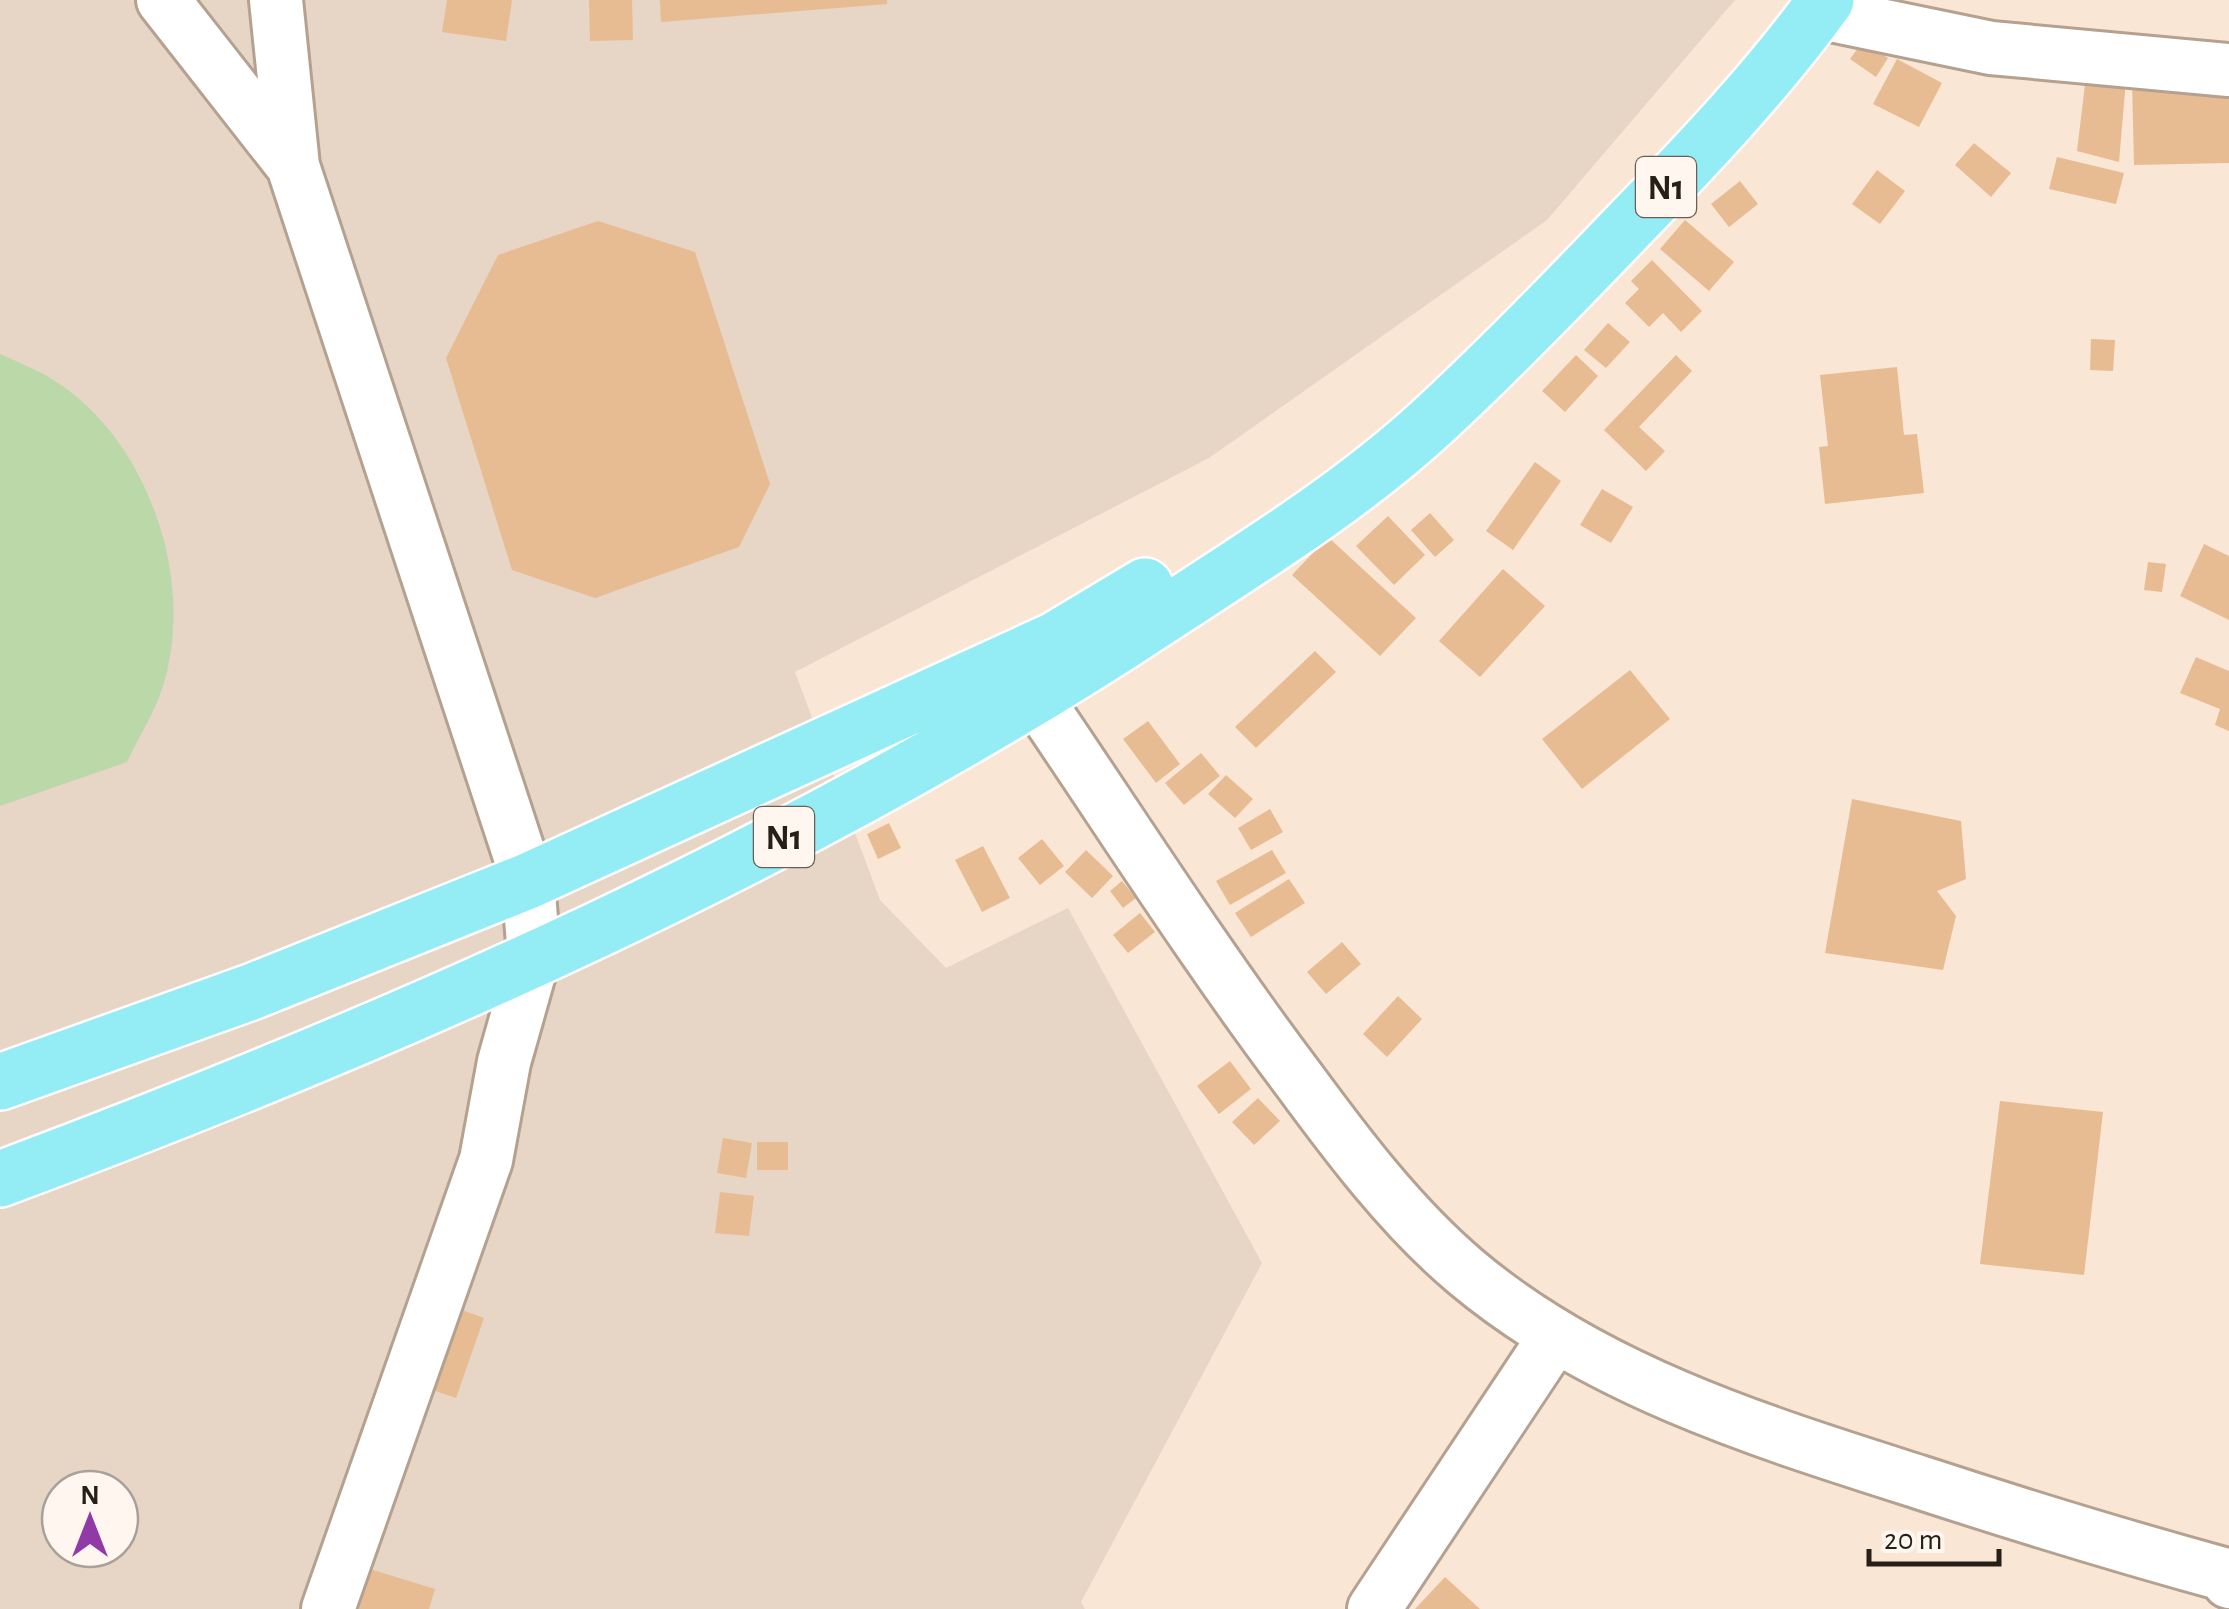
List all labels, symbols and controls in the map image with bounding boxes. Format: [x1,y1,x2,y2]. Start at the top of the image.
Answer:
road number: N1 [1636,157,1696,217]
road number: N1 [754,807,814,867]
north arrow [40,1469,140,1569]
text: N [80,1482,100,1510]
scale bar [1869,1504,1999,1566]
text: 20 m [1884,1525,1942,1555]

